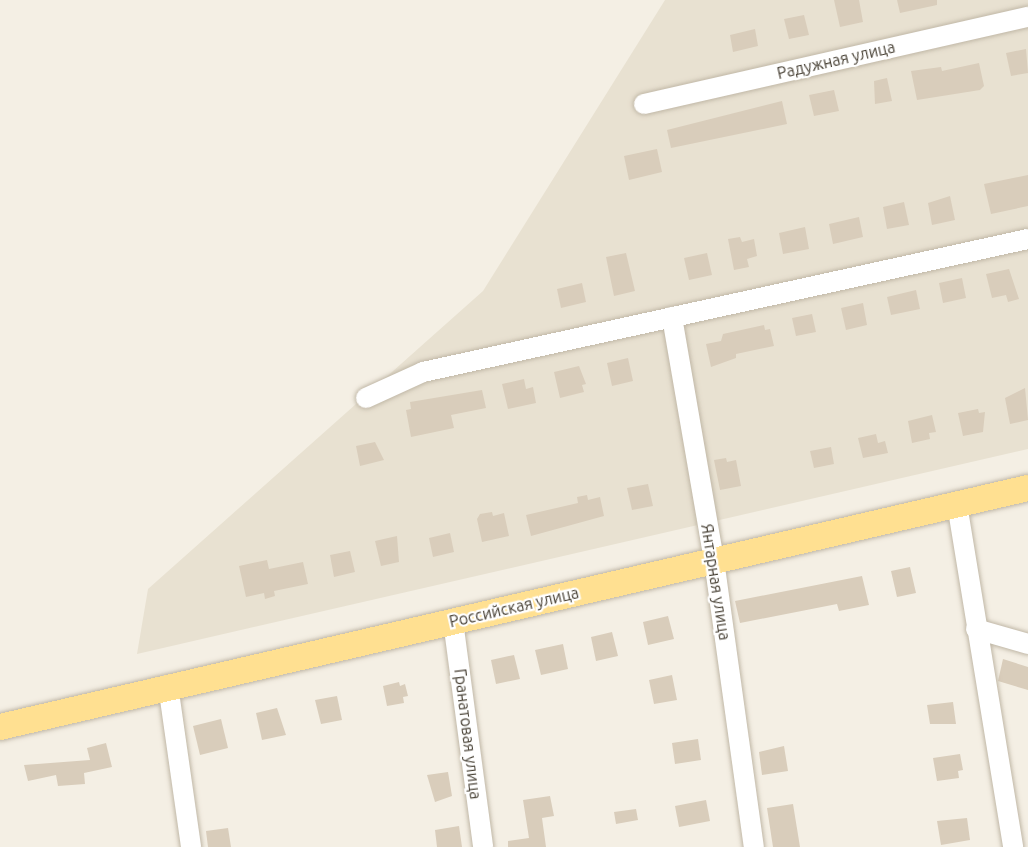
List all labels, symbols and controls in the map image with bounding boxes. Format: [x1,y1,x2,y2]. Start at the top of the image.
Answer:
street label: Радужная улица [775,37,897,83]
street label: Янтарная улица [697,522,735,642]
street label: Российская улица [447,583,581,631]
street label: Гранатовая улица [450,668,486,800]

